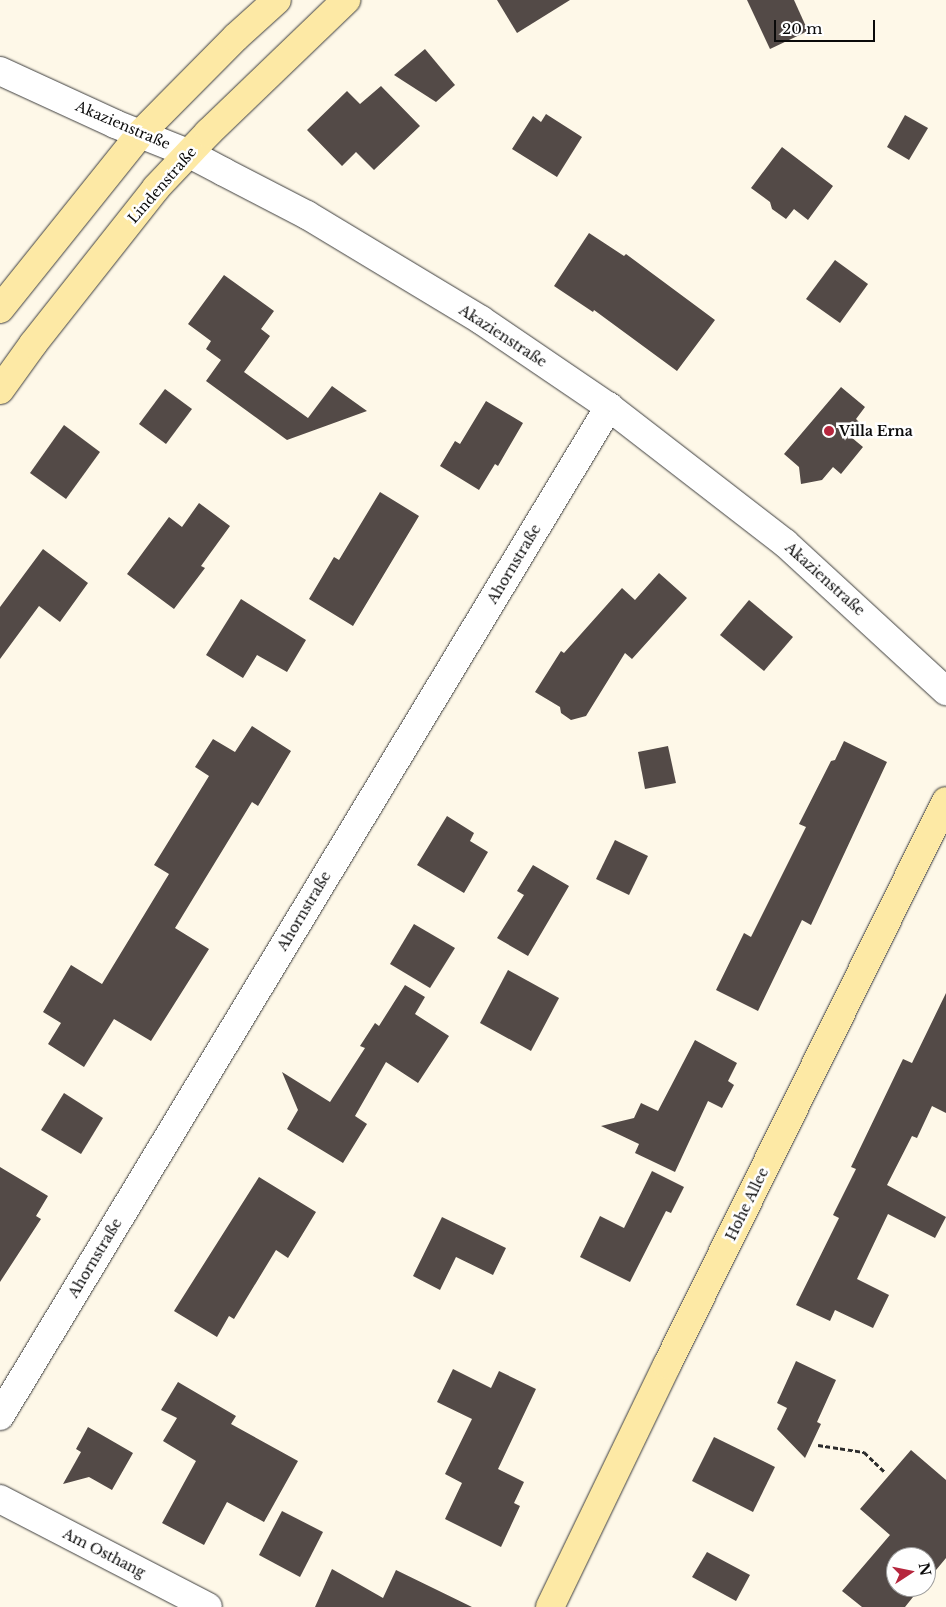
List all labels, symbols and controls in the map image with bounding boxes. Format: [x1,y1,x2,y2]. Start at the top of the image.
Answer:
scale bar [776,10,877,42]
text: 20 m [782,19,822,38]
street label: Akazienstraße [73,98,173,152]
street label: Lindenstraße [124,143,200,227]
street label: Akazienstraße [456,301,550,371]
place label: Villa Erna [839,423,913,439]
marker: Villa Erna [823,425,835,437]
street label: Ahornstraße [484,521,544,607]
street label: Akazienstraße [782,539,868,619]
street label: Ahornstraße [274,868,334,954]
street label: Hohe Allee [722,1165,772,1243]
street label: Ahornstraße [65,1215,125,1301]
street label: Am Osthang [60,1525,148,1581]
north arrow [886,1547,936,1597]
text: N [915,1561,935,1578]

